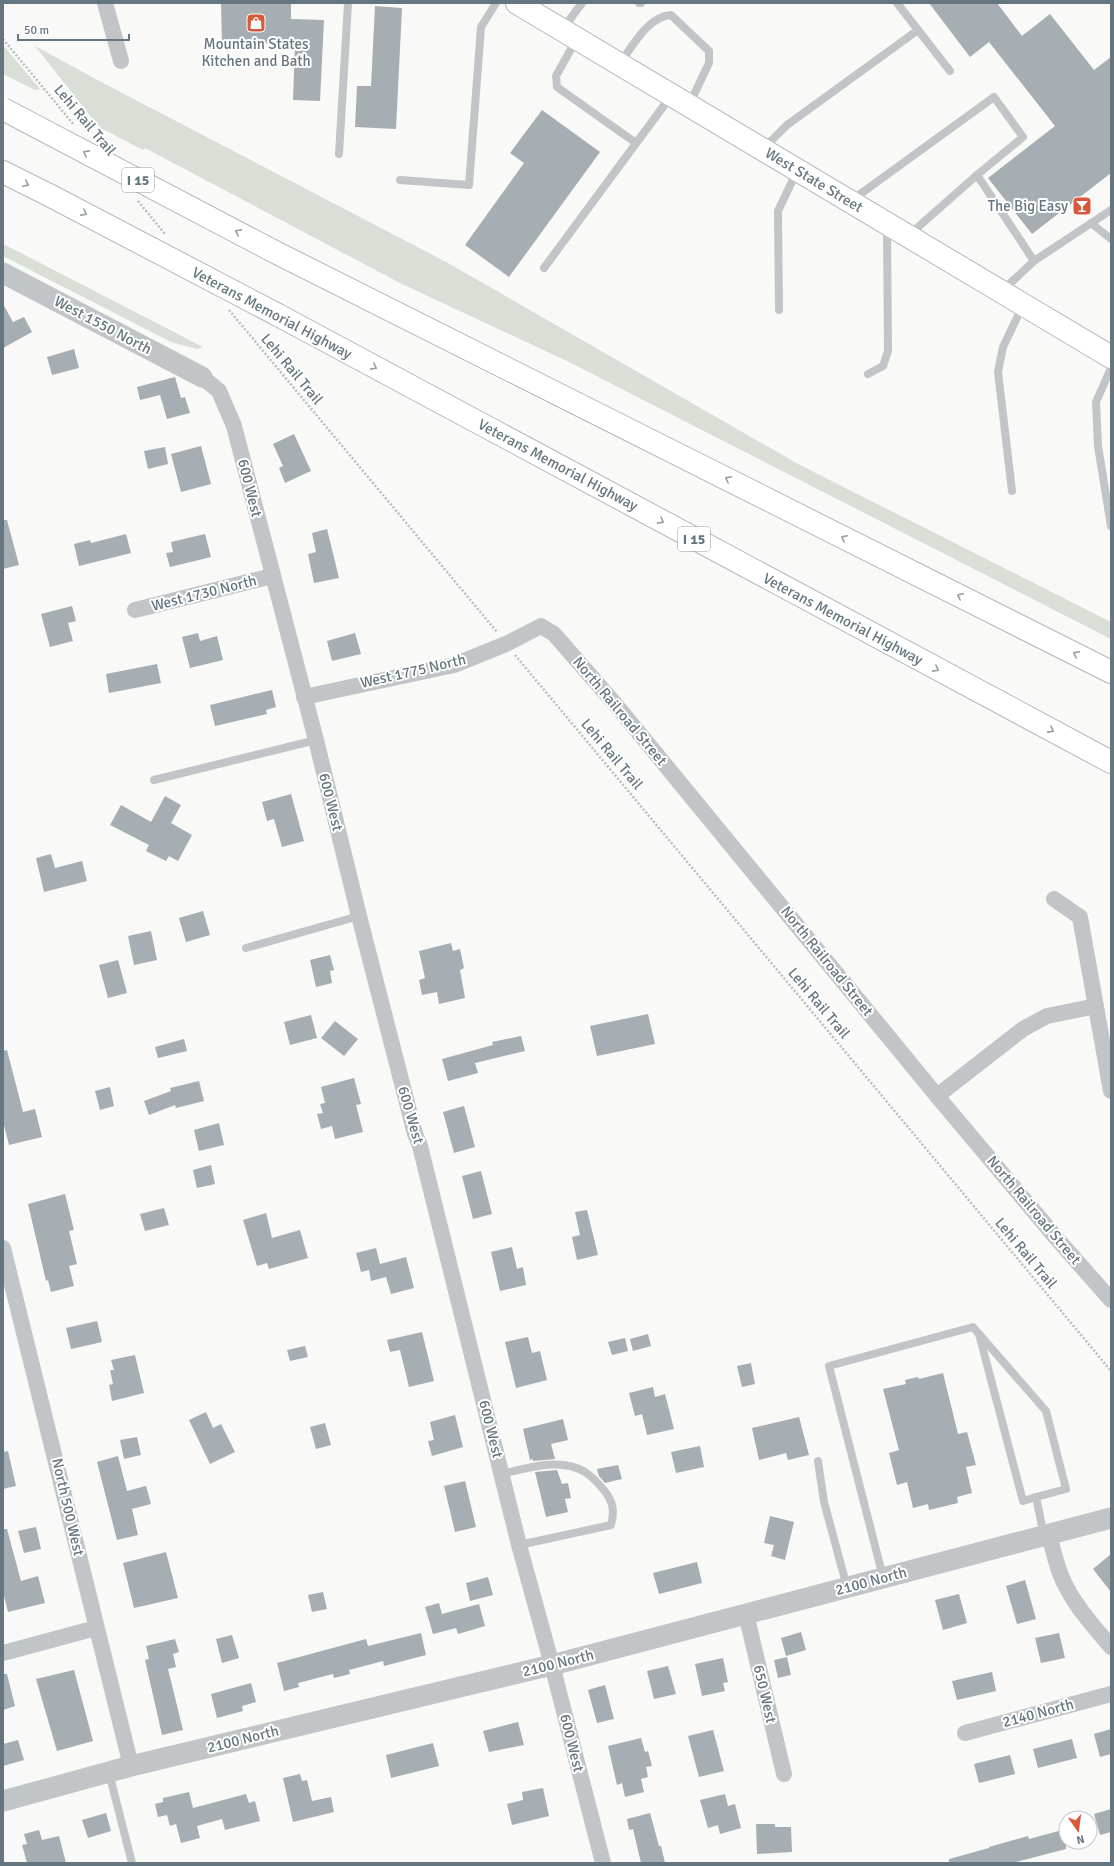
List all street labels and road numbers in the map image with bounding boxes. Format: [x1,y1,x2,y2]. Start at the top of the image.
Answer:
street label: Lehi Rail Trail [50,81,120,159]
street label: West State Street [762,144,866,216]
road number: I 15 [122,168,154,192]
street label: Veterans Memorial Highway [189,263,355,363]
street label: West 1550 North [51,292,155,358]
street label: Lehi Rail Trail [257,330,327,408]
street label: Veterans Memorial Highway [475,415,641,515]
street label: 600 West [234,457,266,519]
road number: I 15 [678,527,710,551]
street label: Veterans Memorial Highway [760,569,926,669]
street label: West 1730 North [150,571,258,615]
street label: West 1775 North [358,650,468,692]
street label: North Railroad Street [569,653,671,769]
street label: Lehi Rail Trail [577,715,647,793]
street label: 600 West [315,771,347,833]
street label: North Railroad Street [777,902,877,1020]
street label: Lehi Rail Trail [784,964,854,1042]
street label: 600 West [394,1084,428,1146]
street label: North Railroad Street [983,1152,1085,1268]
street label: Lehi Rail Trail [991,1214,1061,1292]
street label: 600 West [475,1398,507,1460]
street label: North 500 West [48,1456,88,1558]
street label: 2100 North [833,1563,909,1599]
street label: 2100 North [520,1645,596,1681]
street label: 650 West [750,1663,780,1725]
street label: 2140 North [1000,1695,1076,1731]
street label: 600 West [556,1712,588,1774]
street label: 2100 North [205,1721,281,1757]

